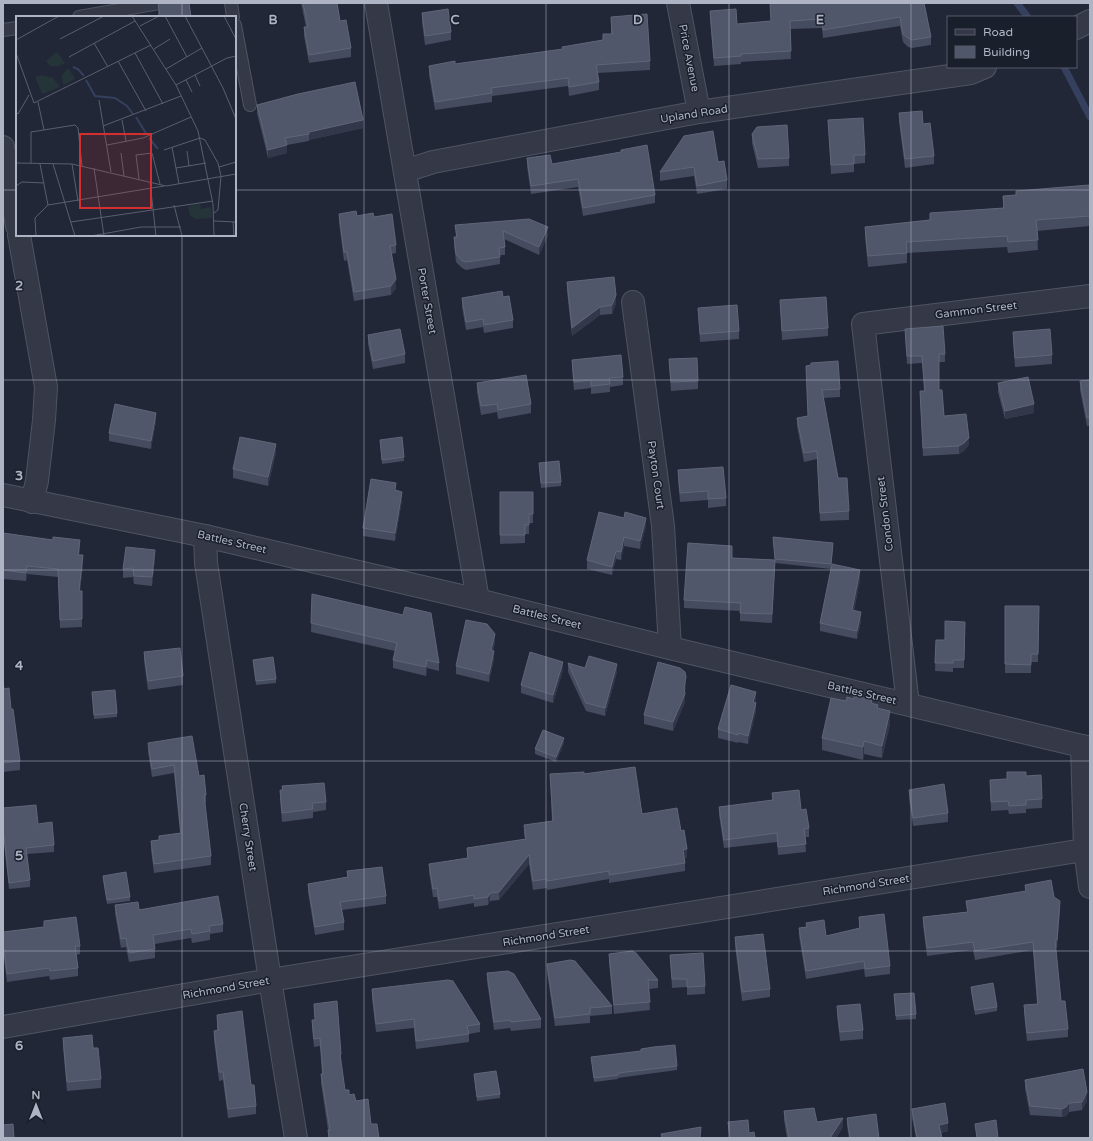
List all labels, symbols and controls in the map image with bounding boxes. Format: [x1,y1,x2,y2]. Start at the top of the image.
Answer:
text: B [268,12,278,28]
text: C [450,12,460,28]
text: D [633,12,643,28]
text: E [816,12,824,28]
inset map [16,16,236,236]
legend [947,16,1077,68]
street label: Price Avenue [676,23,702,93]
text: Road [983,25,1013,39]
text: Building [983,45,1030,59]
street label: Upland Road [659,102,729,126]
street label: Porter Street [415,267,439,335]
text: 2 [15,278,23,294]
street label: Gammon Street [934,299,1018,321]
street label: Payton Court [645,440,667,510]
text: 3 [15,468,23,484]
street label: Condon Street [874,476,896,552]
street label: Battles Street [196,528,268,556]
street label: Battles Street [511,602,583,632]
text: 4 [15,658,24,674]
street label: Battles Street [826,679,898,707]
street label: Cherry Street [236,802,260,872]
text: 5 [15,848,23,864]
street label: Richmond Street [822,872,910,898]
street label: Richmond Street [502,923,590,949]
street label: Richmond Street [182,974,270,1002]
text: 6 [15,1038,23,1054]
north arrow [16,1085,56,1125]
text: N [32,1089,40,1102]

